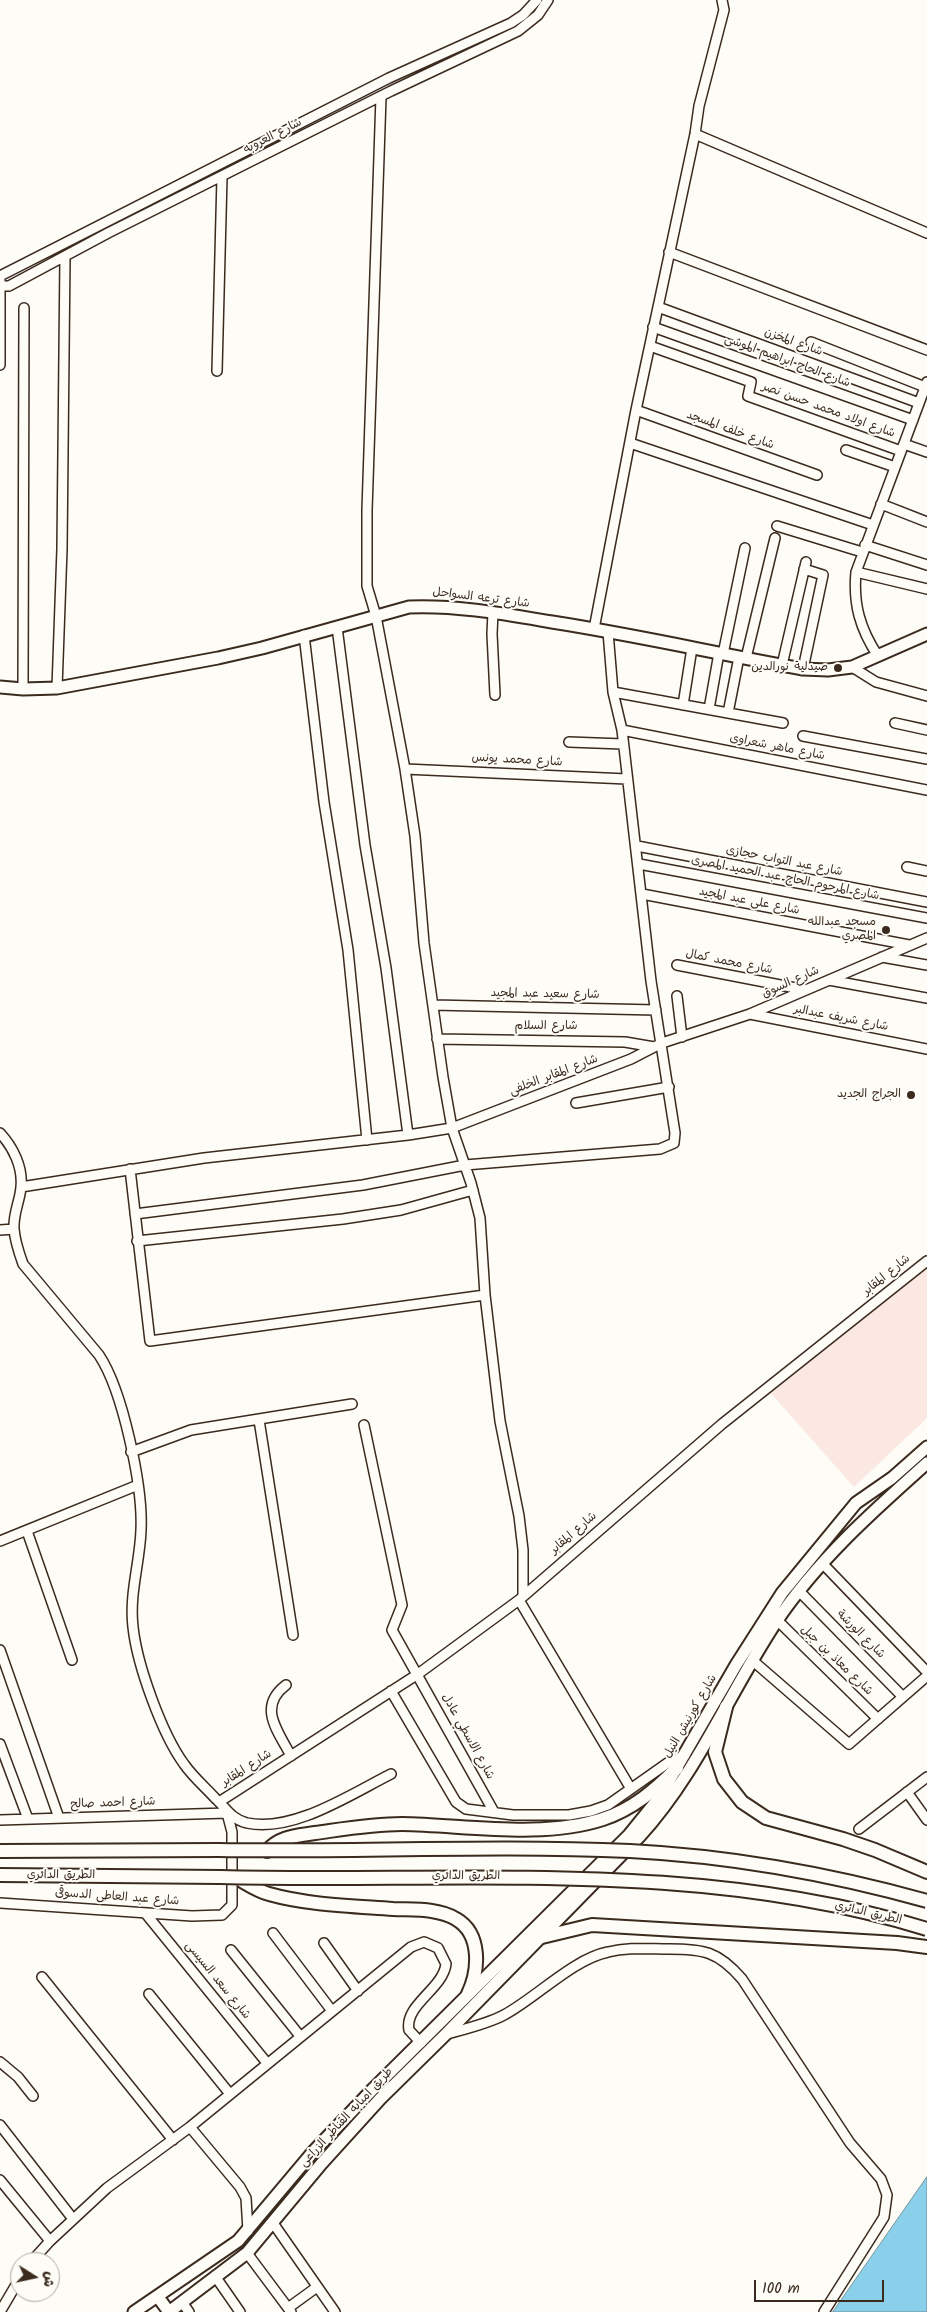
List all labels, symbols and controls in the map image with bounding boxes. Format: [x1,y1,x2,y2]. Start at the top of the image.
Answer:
street label: شارع العروبه [241,116,305,158]
street label: شارع المخزن [762,326,824,360]
street label: شارع الحاج ابراهيم الموشى [722,333,852,391]
street label: شارع اولاد محمد حسن نصر [759,380,897,442]
street label: شارع خلف المسجد [684,408,776,454]
street label: شارع ترعه السواحل [432,586,530,612]
place label: صيدلية نورالدين [751,661,828,675]
marker: صيدلية نورالدين [832,662,844,674]
street label: شارع ماهر شعراوى [728,732,826,764]
street label: شارع محمد يونس [471,751,563,771]
street label: شارع عبد التواب حجازى [724,844,844,880]
street label: شارع المرحوم الحاج عبد الحميد المصرى [690,854,880,904]
street label: شارع على عبد المجيد [697,885,801,919]
place label: مسجد عبدالله المصري [808,916,876,944]
marker: مسجد عبدالله المصري [880,924,892,936]
street label: شارع محمد كمال [684,948,774,978]
street label: شارع السوق [760,964,822,1002]
street label: شارع سعيد عبد المجيد [490,987,600,1003]
street label: شارع شريف عبدالبر [793,1003,889,1035]
street label: شارع السلام [515,1020,577,1034]
street label: شارع المقابر الخلفى [508,1053,600,1099]
place label: الجراج الجديد [837,1088,901,1102]
marker: الجراج الجديد [905,1089,917,1101]
street label: شارع المقابر [860,1252,914,1300]
street label: شارع المقابر [548,1510,600,1558]
street label: شارع الورشة [833,1608,887,1662]
street label: شارع معاذ بن جبل [797,1623,875,1699]
street label: شارع كورنيش النيل [661,1673,721,1761]
street label: شارع الاسطي عادل [437,1692,497,1782]
street label: شارع المقابر [219,1747,275,1791]
street label: شارع احمد صالح [70,1795,156,1813]
street label: الطريق الدائري [27,1869,95,1883]
street label: الطريق الدائري [432,1870,500,1884]
street label: شارع عبد العاطى الدسوقى [54,1886,180,1910]
street label: الطريق الدائري [833,1899,903,1929]
street label: شارع سعد السيسى [181,1939,253,2023]
street label: طريق امبابه القناطر الزراعى [297,2065,397,2171]
north arrow [10,2252,60,2302]
text: ش [37,2270,61,2289]
scale bar [757,2270,887,2302]
text: 100 m [762,2277,800,2301]

